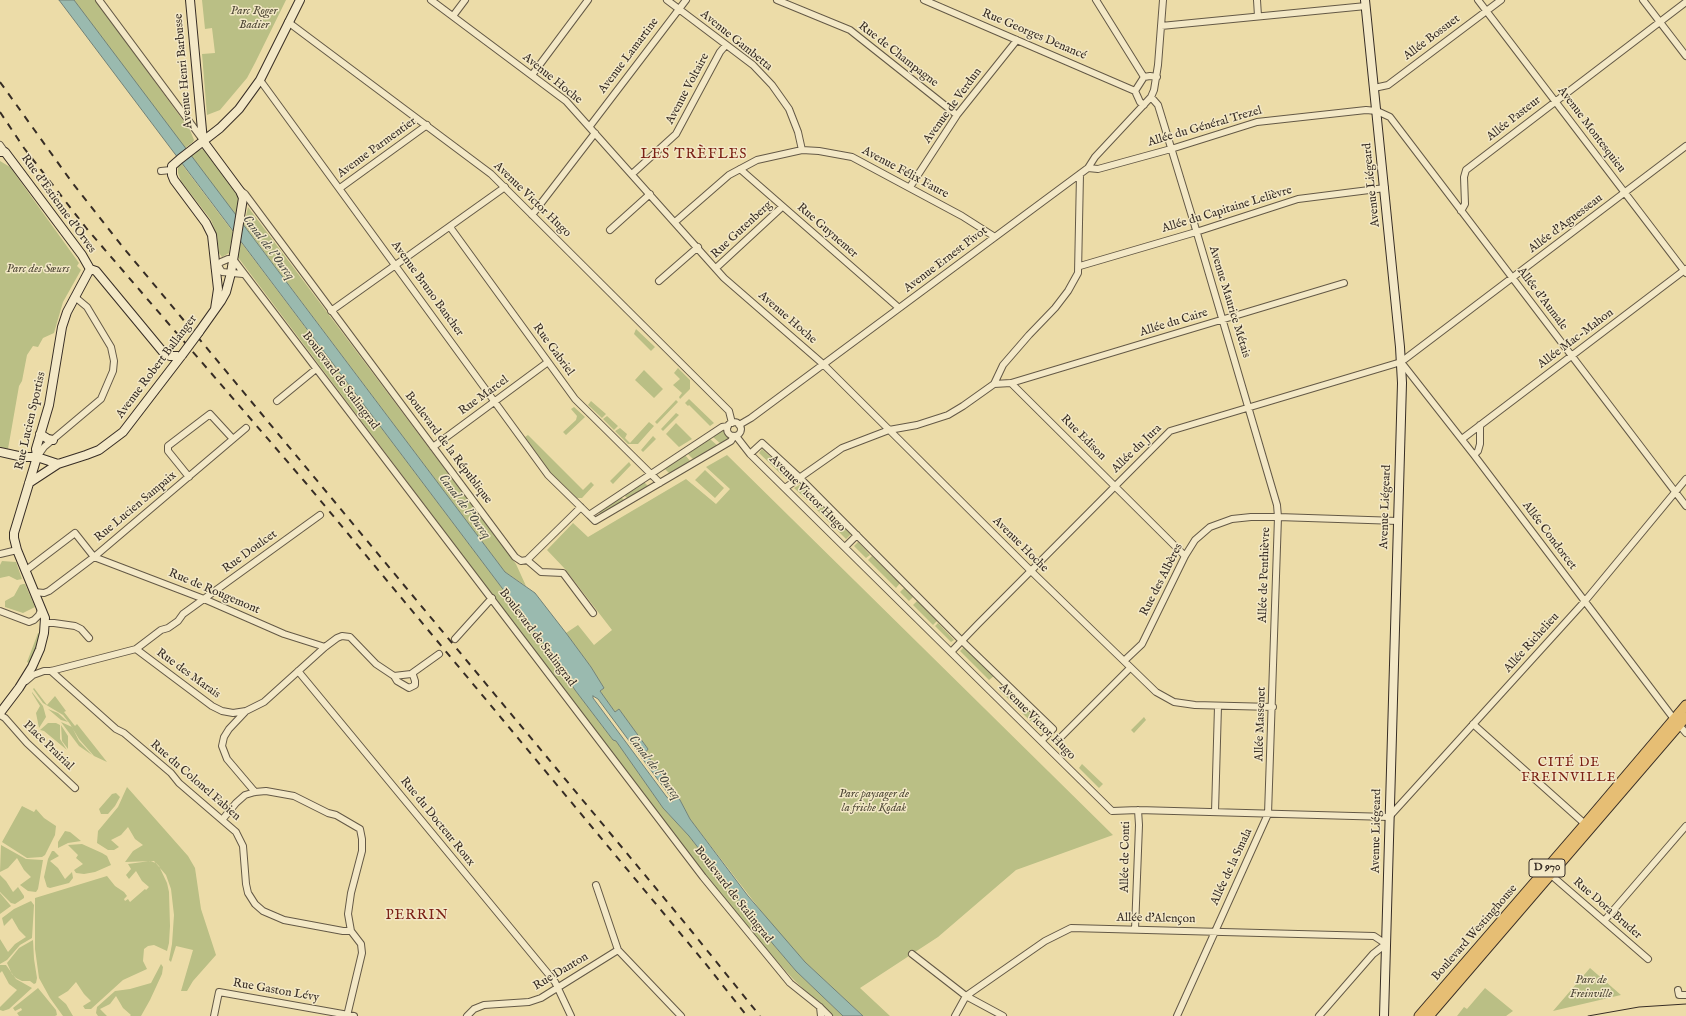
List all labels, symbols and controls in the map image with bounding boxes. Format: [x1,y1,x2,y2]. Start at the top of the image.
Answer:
park label: Parc Roger Badier [231,5,277,33]
street label: Rue Georges Denancé [980,7,1088,63]
street label: Avenue Gambetta [697,8,775,74]
street label: Allée Bossuet [1401,12,1463,64]
street label: Avenue Henri Barbusse [172,13,196,129]
street label: Avenue Lamartine [596,15,662,97]
street label: Rue de Champagne [855,19,941,91]
street label: Avenue Hoche [519,50,585,108]
street label: Avenue Voltaire [663,51,713,127]
street label: Avenue de Verdun [921,65,985,147]
street label: Avenue Montesquieu [1554,84,1628,176]
street label: Allée Pasteur [1484,93,1544,145]
street label: Allée du Général Trezel [1146,104,1264,150]
street label: Avenue Parmentier [335,115,419,181]
street label: Avenue Liégeard [1360,142,1384,228]
street label: Avenue Félix Faure [859,144,951,202]
district label: LES TRÈFLES [640,147,748,163]
street label: Rue d'Estienne d'Orves [17,152,99,256]
street label: Avenue Victor Hugo [490,159,574,241]
street label: Allée du Capitaine Lelièvre [1160,183,1294,237]
street label: Allée d'Aguesseau [1526,191,1606,257]
street label: Rue Gutenberg [709,198,775,262]
street label: Rue Guynemer [794,201,860,261]
water label: Canal de l'Ourcq [239,213,297,283]
street label: Avenue Ernest Pivot [901,224,991,296]
street label: Avenue Bruno Bancher [388,239,466,339]
street label: Avenue Maurice Métais [1205,244,1253,360]
park label: Parc des Sœurs [7,263,69,277]
street label: Allée d'Aumale [1514,265,1570,333]
street label: Avenue Hoche [755,289,819,347]
street label: Allée du Caire [1138,306,1210,340]
street label: Allée Mac-Mahon [1535,306,1617,372]
street label: Avenue Robert Ballanger [113,313,201,421]
street label: Rue Gabriel [529,321,577,379]
street label: Boulevard de Stalingrad [299,329,381,433]
street label: Rue Lucien Sportiss [13,371,49,471]
street label: Rue Marcel [456,373,512,419]
street label: Boulevard de la République [401,389,495,507]
street label: Rue Edison [1057,412,1109,464]
street label: Allée du Jura [1109,422,1165,476]
street label: Avenue Victor Hugo [766,453,848,535]
street label: Avenue Liégeard [1377,465,1395,549]
street label: Rue Lucien Sampaix [92,469,180,545]
water label: Canal de l'Ourcq [435,472,493,542]
street label: Allée Condorcet [1519,499,1579,573]
street label: Avenue Hoche [989,514,1051,576]
street label: Rue Doulcet [220,527,280,577]
street label: Allée de Penthièvre [1256,527,1274,623]
street label: Rue des Albères [1138,541,1186,619]
street label: Rue de Rougemont [166,566,262,618]
street label: Boulevard de Stalingrad [496,586,578,690]
street label: Allée Richelieu [1501,610,1563,676]
street label: Rue des Marais [153,646,223,702]
street label: Avenue Victor Hugo [996,681,1078,763]
street label: Allée Massenet [1253,686,1269,762]
street label: Place Prairial [20,718,76,774]
water label: Canal de l'Ourcq [625,733,683,803]
street label: Rue du Colonel Fabien [147,738,243,824]
district label: CITÉ DE FREINVILLE [1521,755,1617,786]
street label: Rue du Docteur Roux [397,775,477,869]
park label: Parc paysager de la friche Kodak [839,788,909,816]
street label: Avenue Liégeard [1369,789,1385,873]
street label: Allée de Conti [1118,821,1134,893]
street label: Allée de la Smala [1208,826,1256,908]
street label: Boulevard de Stalingrad [691,844,775,946]
road number: D 970 [1529,859,1565,877]
street label: Rue Dora Bruder [1570,875,1644,943]
street label: Boulevard Westinghouse [1429,882,1521,984]
district label: PERRIN [385,908,449,924]
street label: Allée d'Alençon [1117,911,1195,927]
street label: Rue Danton [531,950,591,994]
park label: Parc de Freinville [1570,974,1612,1002]
street label: Rue Gaston Lévy [232,976,320,1006]

